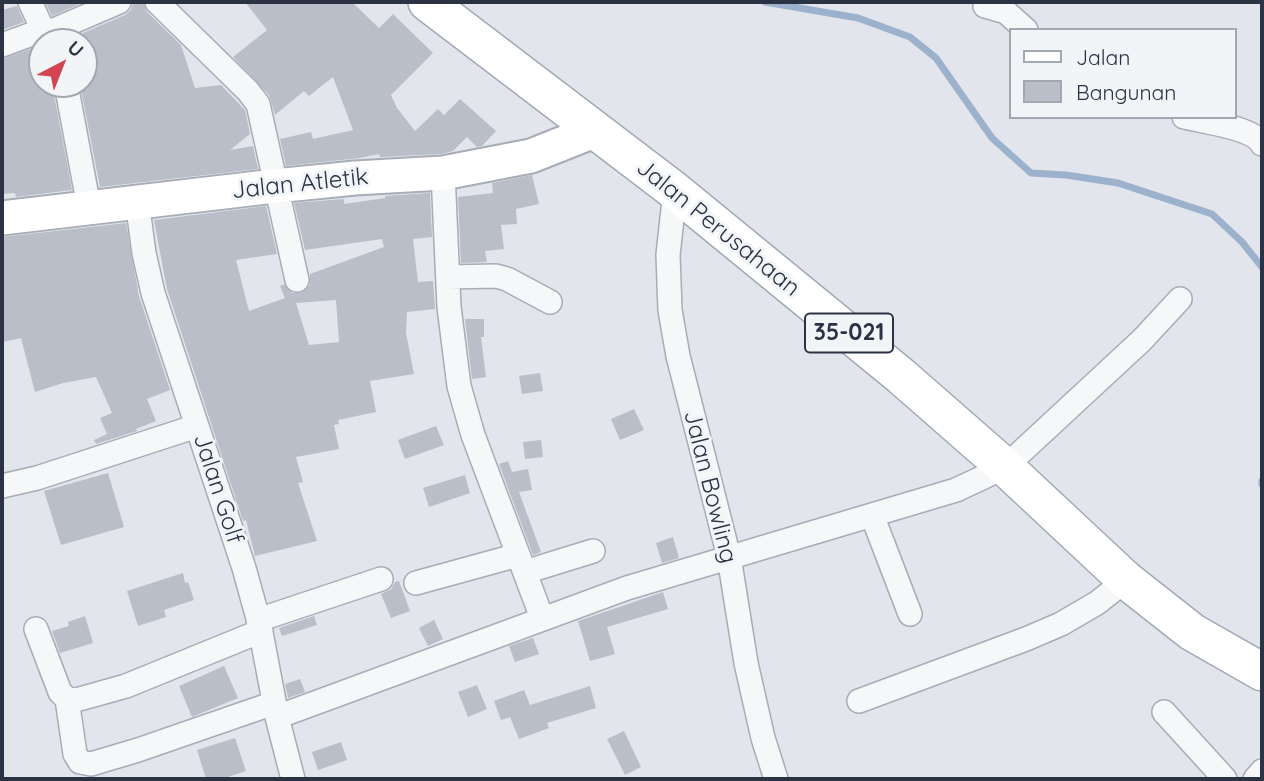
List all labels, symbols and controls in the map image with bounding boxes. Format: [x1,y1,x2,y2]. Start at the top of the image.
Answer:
north arrow [28,28,98,98]
legend [1009,28,1236,119]
text: U [63,35,89,62]
text: Jalan [1076,44,1130,70]
text: Bangunan [1076,79,1176,105]
street label: Jalan Perusahaan [630,153,806,303]
street label: Jalan Atletik [230,163,370,205]
road number: 35-021 [805,314,893,352]
street label: Jalan Bowling [677,408,743,566]
street label: Jalan Golf [187,430,249,548]

